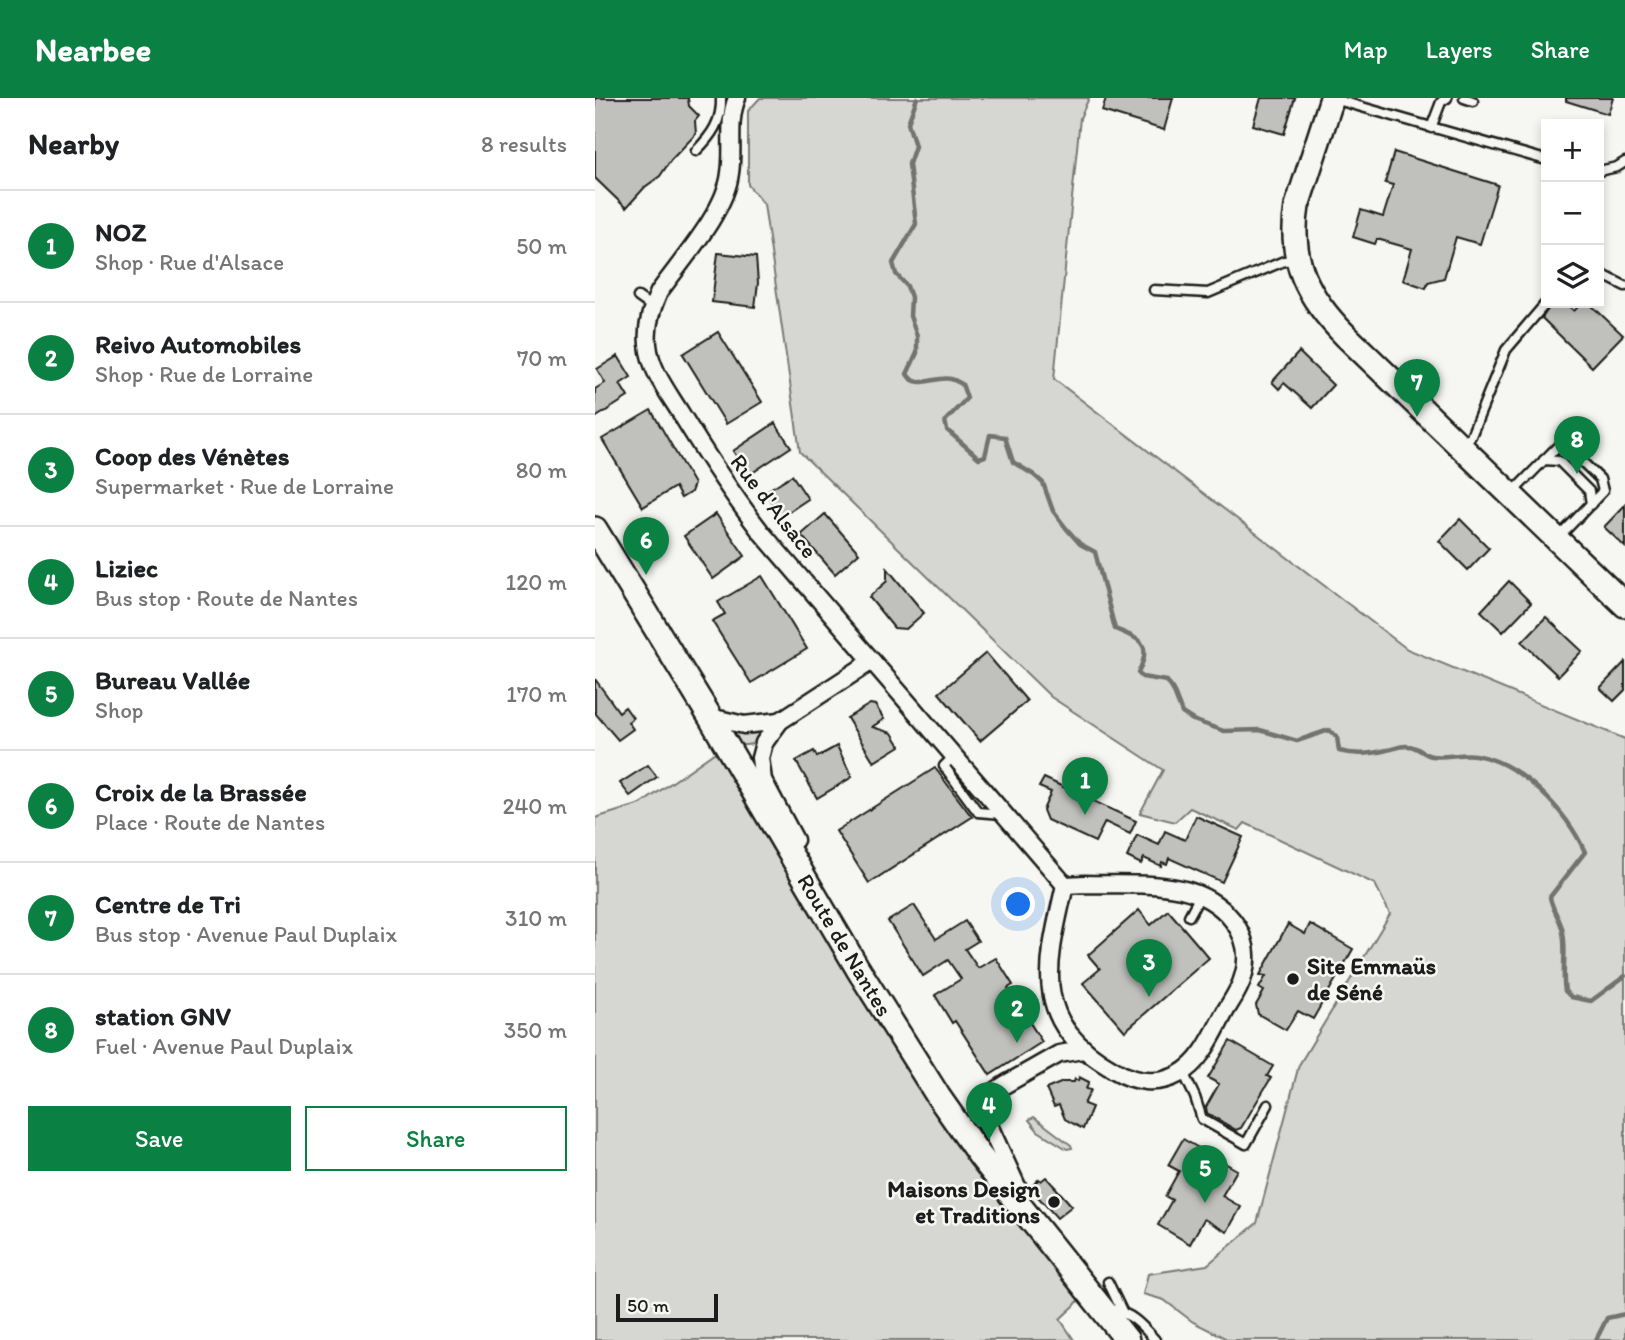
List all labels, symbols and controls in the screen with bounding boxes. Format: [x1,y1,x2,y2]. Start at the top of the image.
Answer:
text: Nearbee [35,30,151,69]
text: Map [1344,35,1388,64]
text: Layers [1426,35,1493,64]
text: Share [1531,35,1590,64]
map controls [1541,119,1604,308]
button: + [1541,119,1604,182]
text: Nearby [28,125,119,162]
text: 8 results [481,130,567,158]
button: − [1541,182,1604,245]
text: NOZ [95,216,146,248]
text: 1 [46,232,56,260]
text: 50 m [516,232,567,260]
button: layers [1541,245,1604,308]
text: Shop · Rue d'Alsace [95,248,284,276]
text: Reivo Automobiles [95,328,301,360]
text: 2 [45,344,57,372]
text: 70 m [517,344,567,372]
pin: 7 [1394,359,1440,417]
text: Shop · Rue de Lorraine [95,360,313,388]
pin: 8 [1554,416,1600,474]
text: Coop des Vénètes [95,440,289,472]
street label: Rue d'Alsace [724,448,824,564]
text: 3 [45,456,57,484]
text: 80 m [516,456,567,484]
text: Supermarket · Rue de Lorraine [95,472,394,500]
pin: 6 [623,517,669,575]
text: Liziec [95,552,158,584]
text: 4 [44,568,58,596]
text: 120 m [506,568,567,596]
text: Bus stop · Route de Nantes [95,584,358,612]
text: Bureau Vallée [95,664,250,696]
text: 5 [45,680,57,708]
text: 170 m [506,680,567,708]
text: Shop [95,696,143,724]
pin: 1 [1062,757,1108,815]
text: Croix de la Brassée [95,776,307,808]
text: 6 [45,792,57,820]
text: 240 m [502,792,567,820]
text: Place · Route de Nantes [95,808,325,836]
street label: Route de Nantes [791,869,899,1021]
your location [1001,887,1035,921]
text: Centre de Tri [95,888,241,920]
text: 7 [45,904,57,932]
text: 310 m [505,904,567,932]
text: Bus stop · Avenue Paul Duplaix [95,920,397,948]
pin: 3 [1126,939,1172,997]
place label: Site Emmaüs de Séné [1307,952,1436,1006]
marker: Site Emmaüs de Séné [1285,971,1301,987]
pin: 2 [994,985,1040,1043]
text: station GNV [95,1000,231,1032]
text: 8 [45,1016,57,1044]
text: 350 m [504,1016,567,1044]
text: Fuel · Avenue Paul Duplaix [95,1032,353,1060]
pin: 4 [966,1082,1012,1140]
button: Save [28,1106,291,1171]
button: Share [305,1106,567,1171]
pin: 5 [1182,1145,1228,1203]
place label: Maisons Design et Traditions [887,1175,1041,1229]
marker: Maisons Design et Traditions [1046,1194,1062,1210]
scale bar [616,1291,717,1323]
text: 50 m [627,1294,669,1317]

